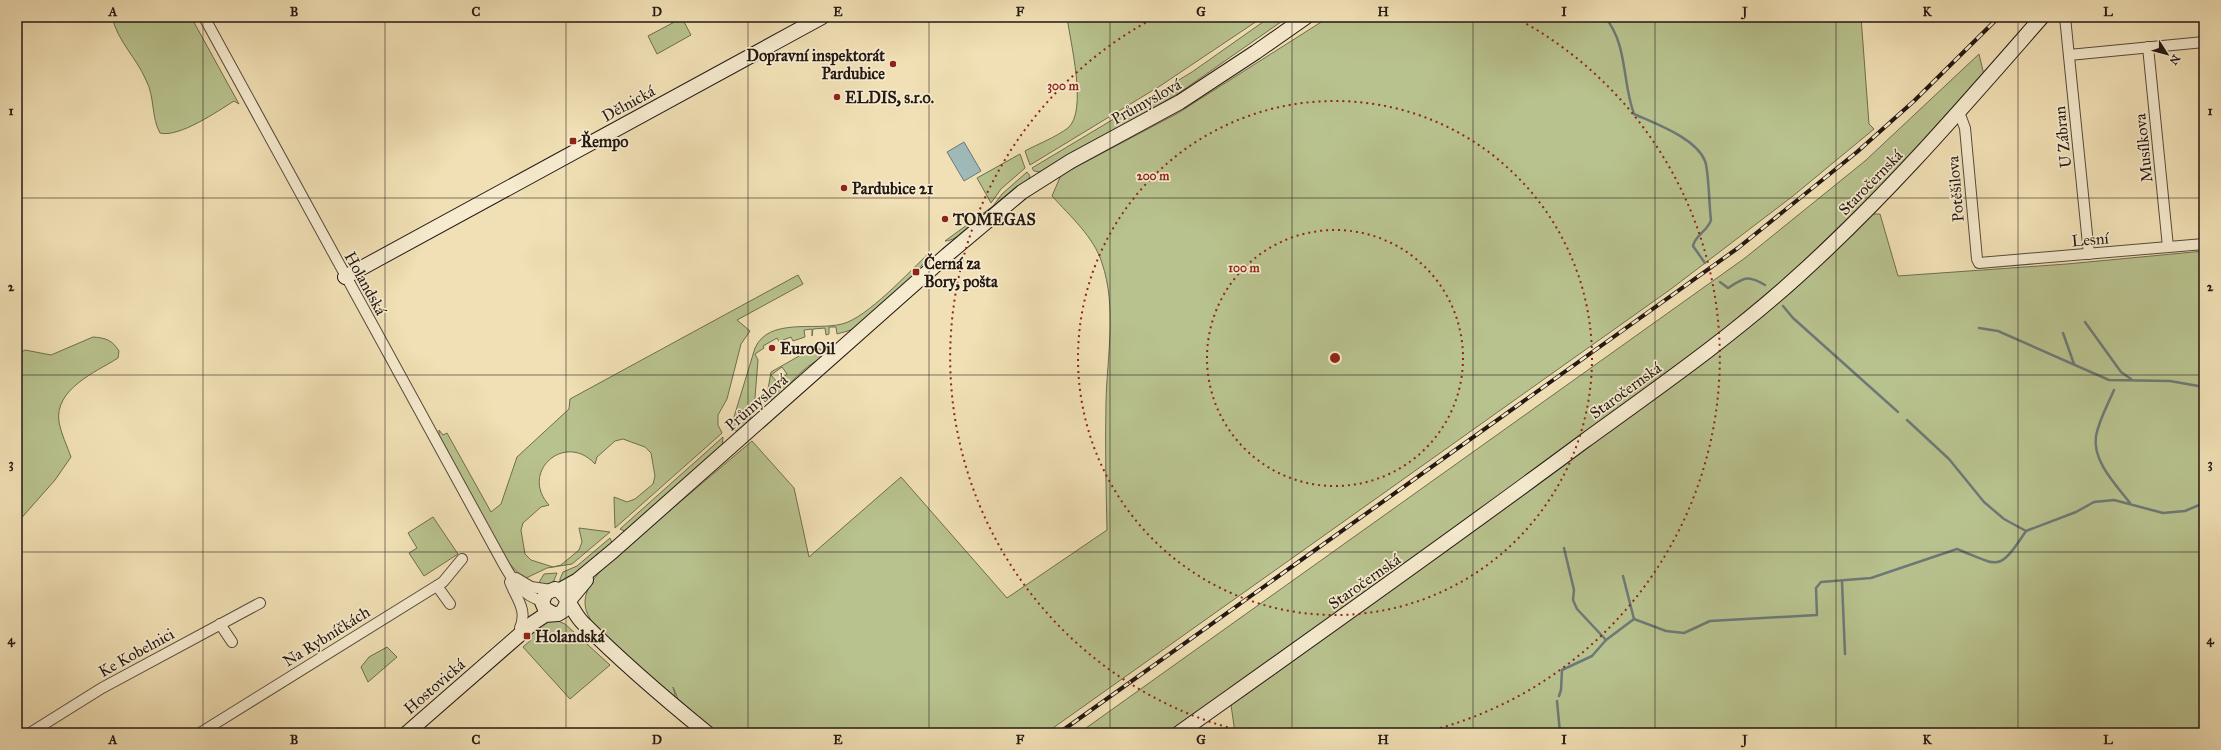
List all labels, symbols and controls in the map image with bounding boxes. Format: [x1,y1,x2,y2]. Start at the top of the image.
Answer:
text: A [108,4,118,20]
text: B [290,4,299,20]
text: C [472,4,481,20]
text: D [652,4,662,20]
text: E [833,4,843,20]
text: F [1016,4,1025,20]
text: G [1196,4,1206,20]
text: H [1377,4,1389,20]
text: I [1561,4,1567,20]
text: J [1740,4,1748,20]
text: K [1922,4,1932,20]
text: L [2103,4,2113,20]
north arrow [2147,34,2187,74]
place label: Dopravní inspektorát Pardubice [746,46,885,83]
text: N [2166,52,2183,68]
marker: Dopravní inspektorát Pardubice [888,59,898,69]
street label: Průmyslová [1108,74,1185,128]
text: 300 m [1047,79,1080,94]
street label: Dělnická [598,81,658,126]
place label: ELDIS, s.r.o. [845,88,934,107]
marker: ELDIS, s.r.o. [832,92,842,102]
text: 1 [8,103,14,119]
text: 1 [2207,103,2213,119]
street label: U Zábran [2050,105,2075,169]
street label: Musílkova [2130,112,2157,183]
place label: Řempo [581,130,628,152]
marker: Řempo [568,136,578,146]
street label: Staročernská [1834,145,1906,219]
street label: Potěšilova [1943,155,1968,223]
text: 200 m [1137,169,1170,183]
place label: Pardubice 21 [852,179,934,198]
marker: Pardubice 21 [839,183,849,193]
place label: TOMEGAS [952,210,1036,229]
marker: TOMEGAS [940,214,950,224]
street label: Lesní [2071,228,2110,251]
street label: Holandská [340,248,391,318]
place label: Černá za Bory, pošta [924,253,999,292]
text: 100 m [1228,261,1261,275]
marker: Černá za Bory, pošta [911,267,921,277]
text: 2 [8,279,15,295]
text: 2 [2207,279,2214,295]
place label: EuroOil [780,339,836,358]
marker: EuroOil [767,343,777,353]
centre of rings [1328,351,1342,365]
street label: Staročernská [1586,358,1665,423]
street label: Průmyslová [721,370,792,435]
text: 3 [8,456,14,472]
text: 3 [2207,456,2213,472]
street label: Staročernská [1325,549,1404,613]
street label: Na Rybníčkách [279,602,373,671]
street label: Ke Kobelnici [95,624,178,681]
place label: Holandská [535,627,606,646]
marker: Holandská [522,631,532,641]
text: 4 [7,632,15,648]
text: 4 [2206,632,2214,648]
street label: Hostovická [400,655,469,718]
text: A [108,732,118,748]
text: B [290,732,299,748]
text: C [472,732,481,748]
text: D [652,732,662,748]
text: E [833,732,843,748]
text: F [1016,732,1025,748]
text: G [1196,732,1206,748]
text: H [1377,732,1389,748]
text: I [1561,732,1567,748]
text: J [1740,732,1748,748]
text: K [1922,732,1932,748]
text: L [2103,732,2113,748]

